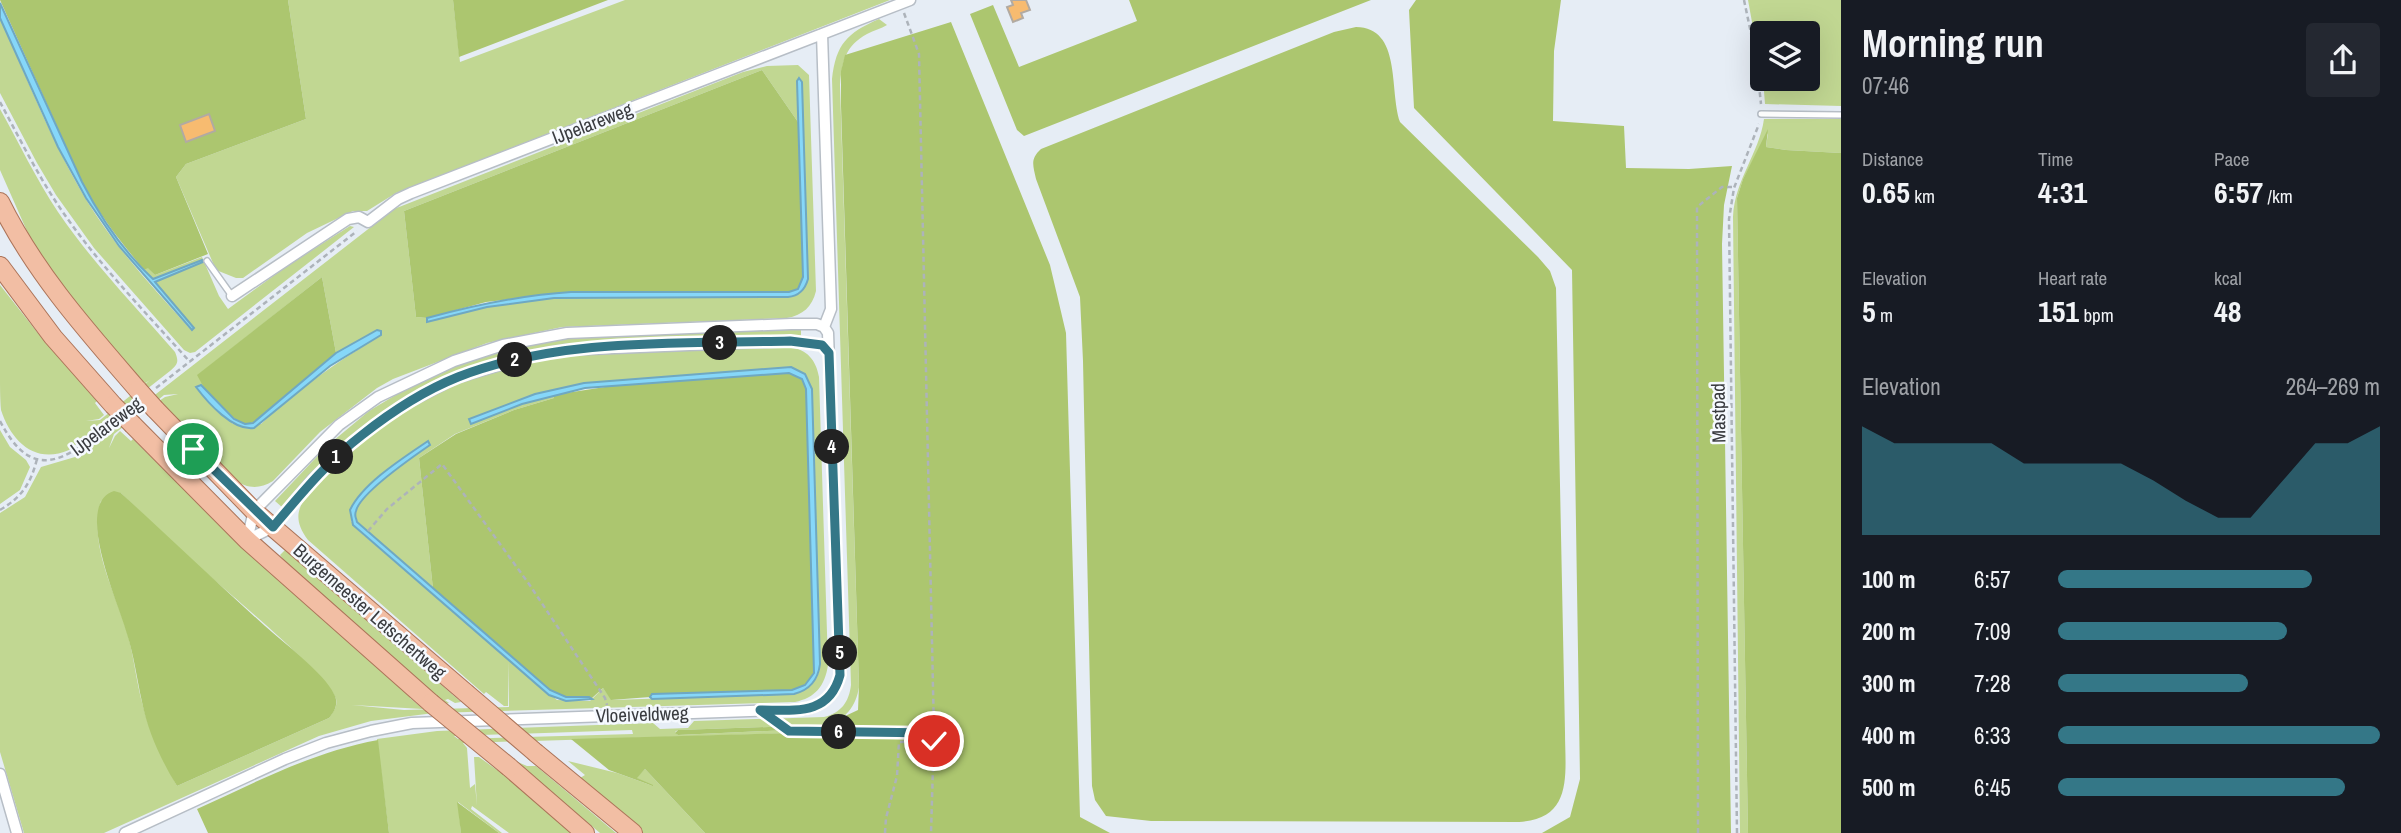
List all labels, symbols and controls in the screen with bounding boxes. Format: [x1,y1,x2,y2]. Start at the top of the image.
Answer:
text: Morning run [1862,18,2044,69]
map controls [1750,21,1820,91]
button: layers [1750,21,1820,91]
button: share [2306,23,2380,97]
text: 07:46 [1862,70,1909,101]
street label: IJpelareweg [548,96,636,150]
text: Distance [1862,146,1923,172]
text: Time [2038,146,2073,172]
text: Pace [2214,146,2250,172]
text: 0.65 [1862,172,1910,212]
text: 4:31 [2038,172,2087,212]
text: 6:57 [2214,172,2263,212]
text: km [1910,183,1935,209]
text: /km [2263,183,2293,209]
text: Elevation [1862,265,1927,291]
text: Heart rate [2038,265,2107,291]
text: kcal [2214,265,2242,291]
text: 5 [1862,291,1876,331]
text: 151 [2038,291,2079,331]
text: 48 [2214,291,2241,331]
text: m [1876,302,1893,328]
text: bpm [2079,302,2114,328]
pin: 3 [702,326,738,360]
text: 3 [715,329,724,355]
pin: 2 [498,342,532,378]
text: 2 [510,346,519,372]
text: Elevation [1862,371,1941,402]
text: 264–269 m [2286,371,2380,402]
street label: Mastpad [1704,383,1732,443]
street label: IJpelareweg [65,390,148,462]
pin [163,419,223,479]
icon: arrive [174,430,212,468]
pin: 4 [814,430,850,464]
text: 4 [827,433,836,459]
pin: 1 [318,440,354,475]
text: 1 [331,443,340,469]
street label: Burgemeester Letschertweg [288,537,452,685]
text: 100 m [1862,564,1915,595]
text: 6:57 [1974,564,2011,595]
text: 200 m [1862,616,1915,647]
text: 7:09 [1974,616,2011,647]
pin: 5 [822,636,858,670]
text: 5 [835,639,844,665]
text: 300 m [1862,668,1915,699]
text: 7:28 [1974,668,2011,699]
street label: Vloeiveldweg [595,699,689,729]
pin [904,711,964,771]
pin: 6 [822,714,856,750]
text: 6 [834,718,843,744]
text: 400 m [1862,720,1915,751]
text: 6:33 [1974,720,2011,751]
icon: check [915,722,953,760]
text: 500 m [1862,772,1915,803]
text: 6:45 [1974,772,2011,803]

